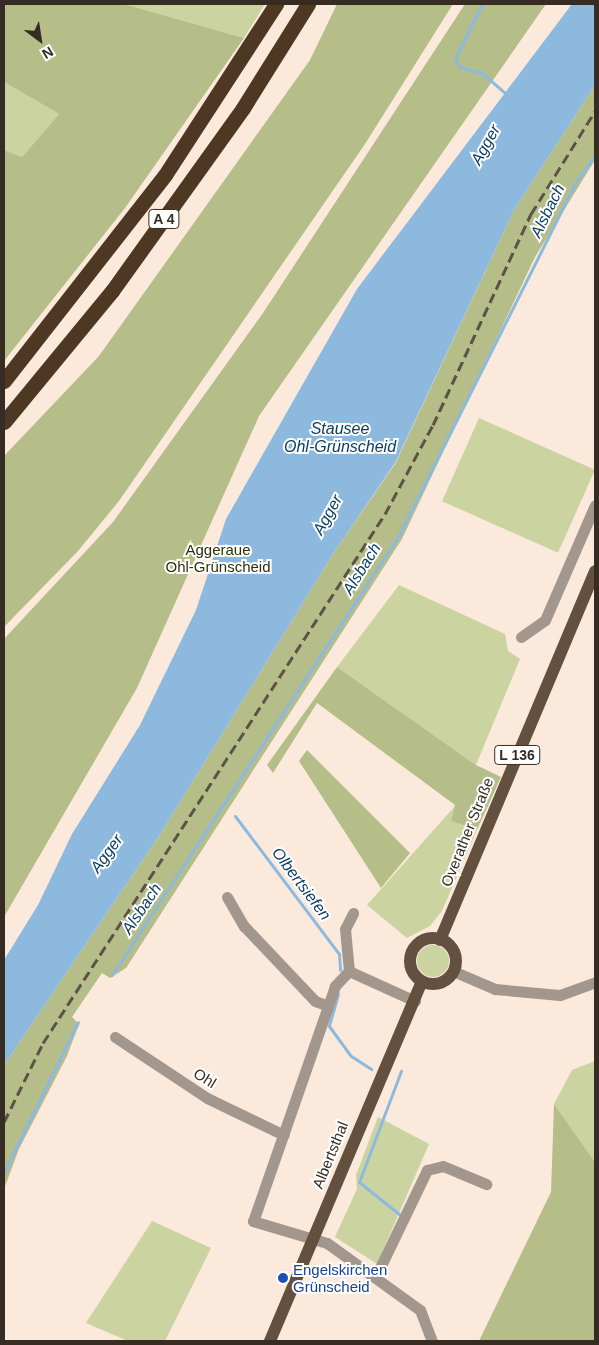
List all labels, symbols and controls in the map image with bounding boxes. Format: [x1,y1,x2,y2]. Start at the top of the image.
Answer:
north arrow [15,15,65,65]
text: N [39,43,56,62]
water label: Agger [467,122,505,168]
water label: Alsbach [527,181,569,241]
road number: A 4 [148,208,180,230]
water label: Stausee Ohl-Grünscheid [284,419,396,457]
water label: Agger [309,492,347,538]
park label: Aggeraue Ohl-Grünscheid [165,540,271,575]
water label: Alsbach [339,540,385,598]
road number: L 136 [493,744,541,766]
street label: Overather Straße [437,775,497,889]
water label: Agger [87,831,127,877]
water label: Olbertsiefen [267,844,335,924]
water label: Alsbach [118,880,166,938]
street label: Ohl [190,1064,220,1092]
street label: Albertsthal [308,1119,352,1191]
place label: Engelskirchen Grünscheid [293,1260,387,1295]
marker: Engelskirchen Grünscheid [277,1272,289,1284]

